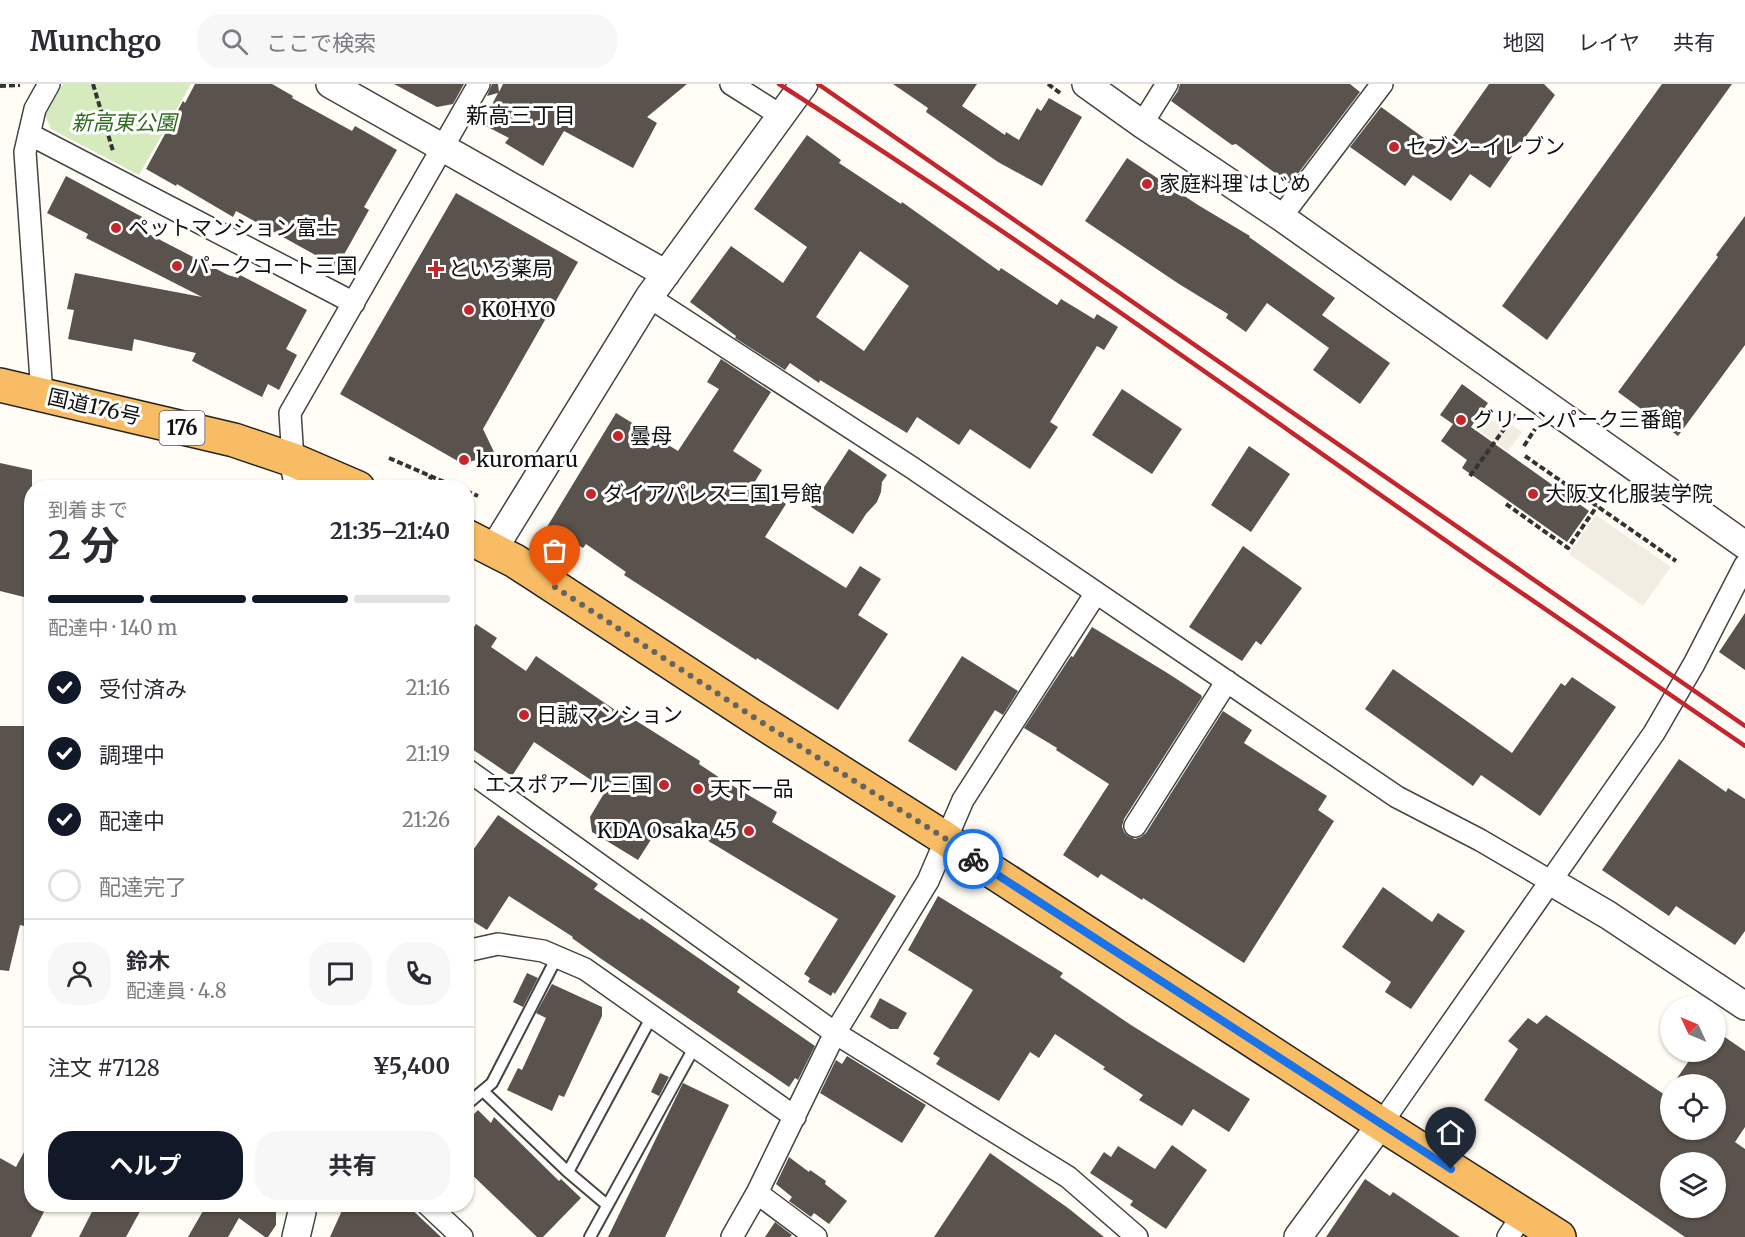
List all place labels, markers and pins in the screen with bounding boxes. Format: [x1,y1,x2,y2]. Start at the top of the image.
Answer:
place label: セブン-イレブン [1406,133,1565,160]
marker: セブン-イレブン [1387,140,1401,154]
place label: 家庭料理 はじめ [1159,170,1311,197]
marker: 家庭料理 はじめ [1140,177,1154,191]
place label: ペットマンション富士 [128,214,338,241]
marker: ペットマンション富士 [109,221,123,235]
place label: パークコート三国 [189,252,357,279]
place label: といろ薬局 [448,255,553,282]
marker: パークコート三国 [170,259,184,273]
marker: といろ薬局 [429,262,443,276]
place label: KOHYO [481,296,555,323]
marker: KOHYO [462,303,476,317]
place label: グリーンパーク三番館 [1473,406,1682,433]
marker: グリーンパーク三番館 [1454,413,1468,427]
place label: 曇母 [630,422,672,449]
marker: 曇母 [611,429,625,443]
place label: kuromaru [476,446,578,473]
marker: kuromaru [457,453,471,467]
place label: ダイアパレス三国1号館 [603,480,822,507]
place label: 大阪文化服装学院 [1545,480,1713,507]
marker: ダイアパレス三国1号館 [584,487,598,501]
marker: 大阪文化服装学院 [1526,487,1540,501]
pin [529,525,580,587]
place label: 日誠マンション [536,701,683,728]
marker: 日誠マンション [517,708,531,722]
place label: エスポアール三国 [485,771,652,798]
place label: 天下一品 [710,775,794,802]
marker: エスポアール三国 [657,778,671,792]
marker: 天下一品 [691,782,705,796]
place label: KDA Osaka 45 [597,817,737,844]
marker: KDA Osaka 45 [742,824,756,838]
pin [1425,1107,1476,1169]

